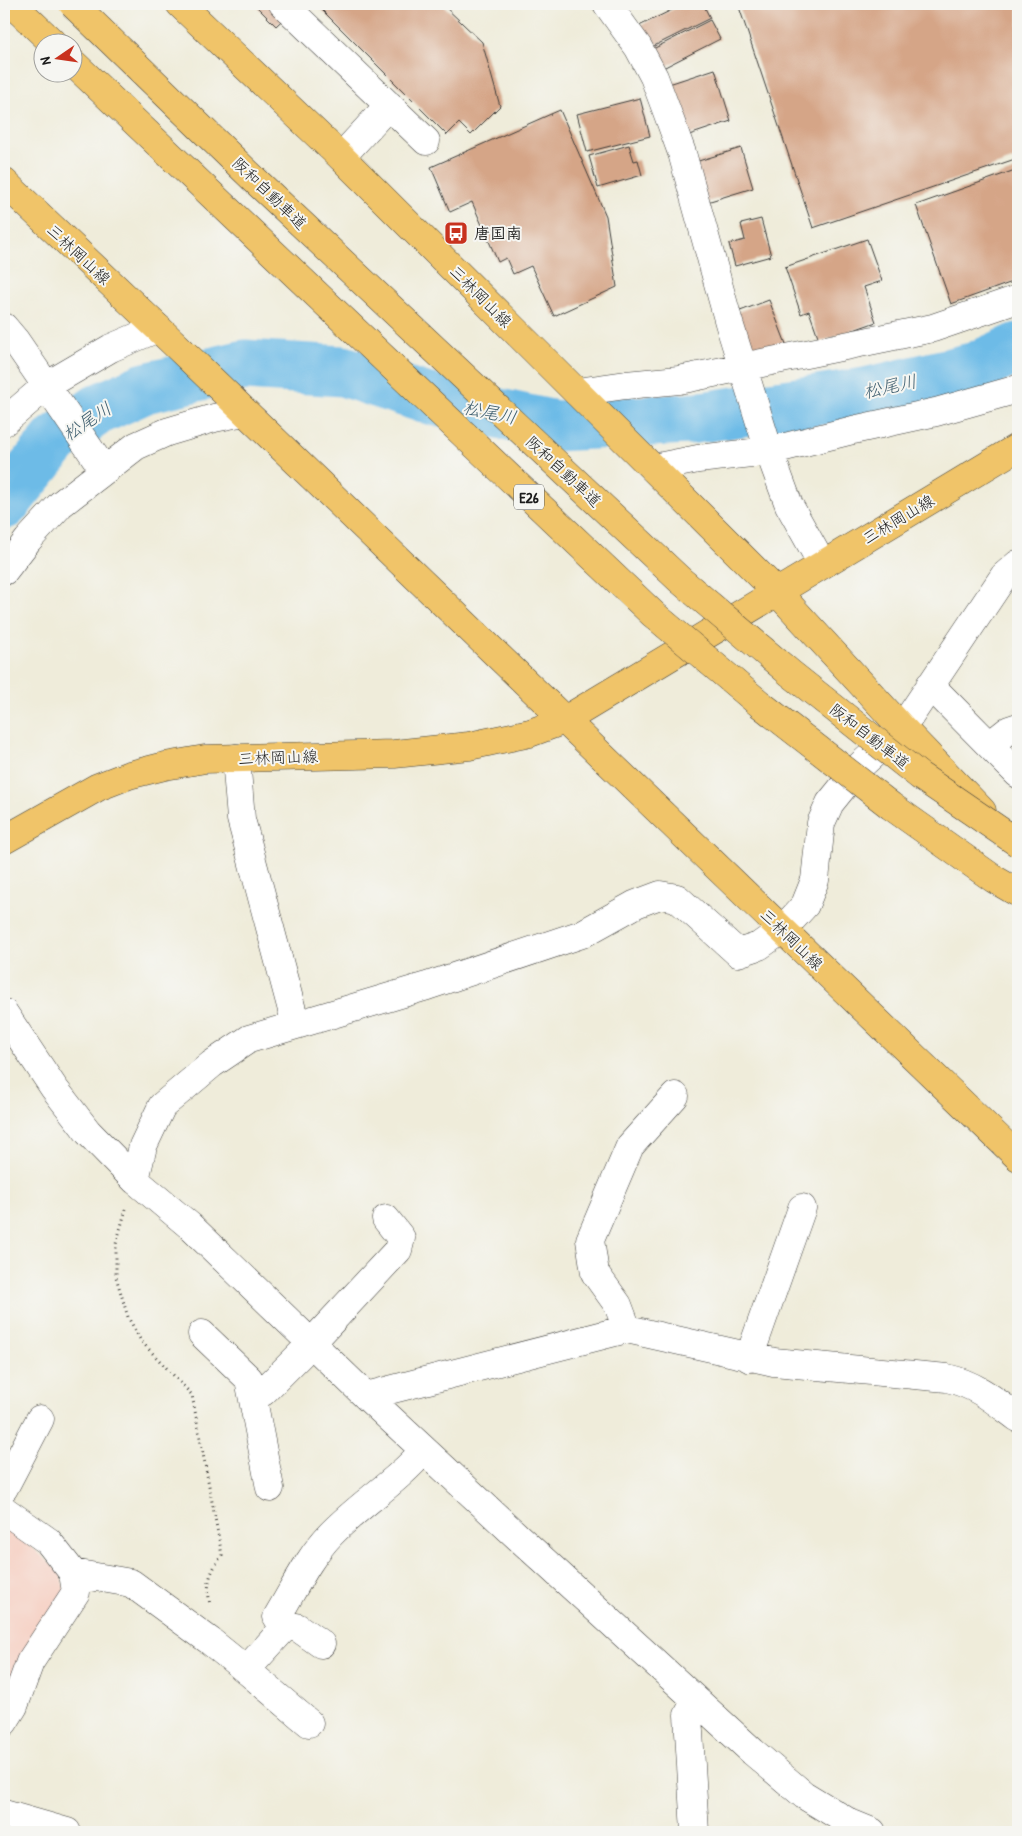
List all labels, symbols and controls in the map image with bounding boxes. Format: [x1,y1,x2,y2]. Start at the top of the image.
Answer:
north arrow [32,32,82,82]
text: N [35,55,55,67]
street label: 阪和自動車道 [228,152,312,234]
street label: 三林岡山線 [42,219,116,289]
bus stop icon: 唐国南 [443,220,469,246]
place label: 唐国南 [474,222,522,244]
street label: 三林岡山線 [445,260,517,332]
water label: 松尾川 [861,368,919,404]
water label: 松尾川 [461,394,519,430]
water label: 松尾川 [58,396,116,446]
street label: 阪和自動車道 [521,430,607,512]
road number: E26 [514,484,544,510]
street label: 三林岡山線 [858,489,938,549]
street label: 阪和自動車道 [825,698,915,774]
street label: 三林岡山線 [238,745,318,769]
street label: 三林岡山線 [756,903,828,975]

